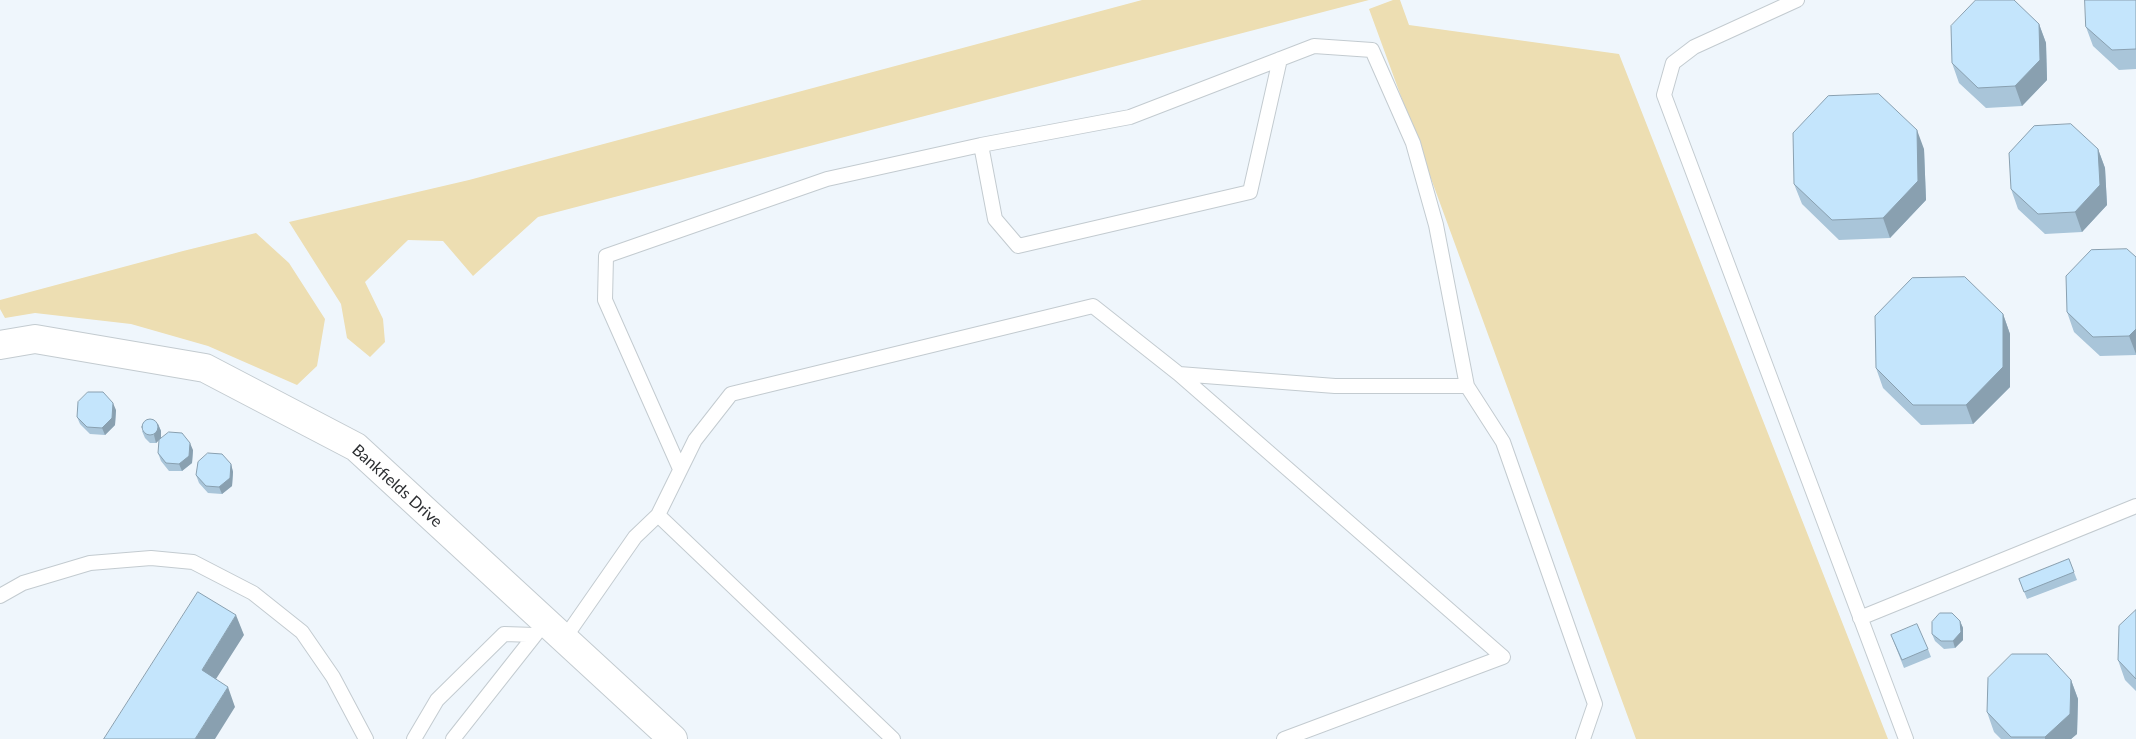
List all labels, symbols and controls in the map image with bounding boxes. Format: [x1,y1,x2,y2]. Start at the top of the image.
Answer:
street label: Bankfields Drive [348,440,446,532]

